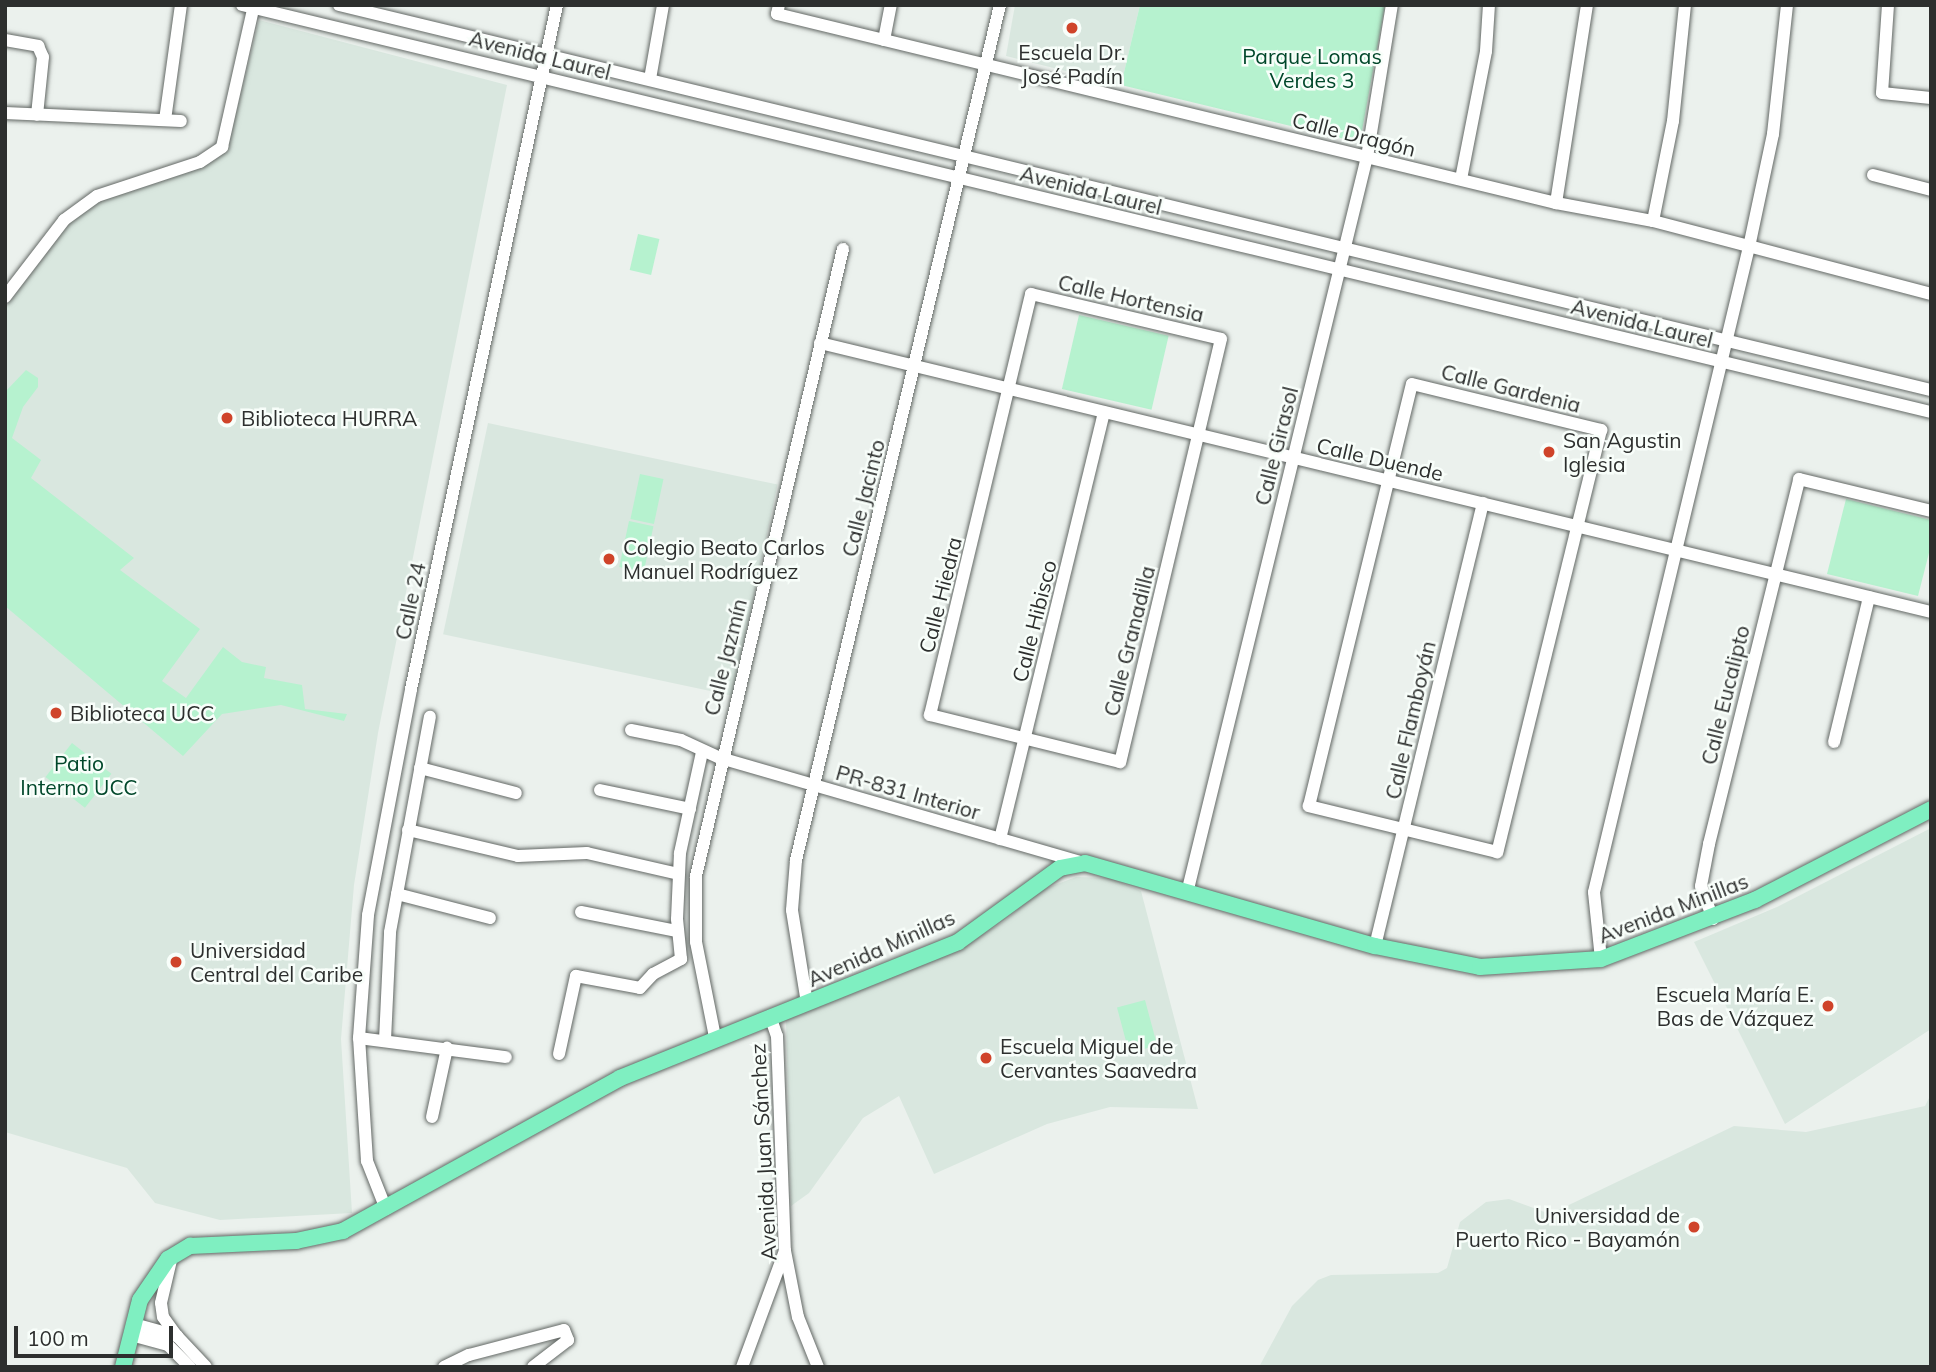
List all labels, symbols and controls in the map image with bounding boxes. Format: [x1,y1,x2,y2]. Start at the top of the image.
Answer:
marker: Escuela Dr. José Padín [1064,20,1080,36]
street label: Avenida Laurel [466,25,614,85]
place label: Escuela Dr. José Padín [1018,39,1126,89]
park label: Parque Lomas Verdes 3 [1242,43,1382,93]
street label: Calle Dragón [1290,106,1418,162]
street label: Avenida Laurel [1017,160,1165,220]
street label: Calle Hortensia [1056,269,1206,327]
street label: Avenida Laurel [1568,293,1716,353]
street label: Calle Gardenia [1439,358,1583,418]
street label: Calle Girasol [1249,384,1303,508]
place label: Biblioteca HURRA [241,405,417,431]
marker: Biblioteca HURRA [219,410,235,426]
place label: San Agustin Iglesia [1563,427,1682,477]
street label: Calle Duende [1314,432,1446,486]
street label: Calle Jacinto [836,437,890,559]
marker: San Agustin Iglesia [1541,444,1557,460]
place label: Colegio Beato Carlos Manuel Rodríguez [623,534,825,584]
street label: Calle Hiedra [913,534,967,656]
marker: Colegio Beato Carlos Manuel Rodríguez [601,551,617,567]
street label: Calle Hibisco [1007,557,1061,685]
street label: Calle 24 [389,560,431,642]
street label: Calle Granadilla [1098,563,1160,719]
street label: Calle Jazmín [698,596,752,718]
street label: Calle Eucalipto [1696,623,1754,767]
street label: Calle Flamboyán [1380,638,1440,802]
place label: Biblioteca UCC [70,700,214,726]
marker: Biblioteca UCC [48,705,64,721]
park label: Patio Interno UCC [20,750,138,800]
street label: PR-831 Interior [833,759,983,825]
street label: Avenida Minillas [1594,868,1752,948]
street label: Avenida Minillas [803,904,959,992]
place label: Universidad Central del Caribe [190,937,363,987]
marker: Universidad Central del Caribe [168,954,184,970]
place label: Escuela María E. Bas de Vázquez [1656,981,1814,1031]
marker: Escuela María E. Bas de Vázquez [1820,998,1836,1014]
place label: Escuela Miguel de Cervantes Saavedra [1000,1033,1197,1083]
street label: Avenida Juan Sánchez [745,1043,781,1261]
marker: Escuela Miguel de Cervantes Saavedra [978,1050,994,1066]
place label: Universidad de Puerto Rico - Bayamón [1455,1202,1680,1252]
marker: Universidad de Puerto Rico - Bayamón [1686,1219,1702,1235]
scale bar [18,1312,177,1356]
text: 100 m [27,1325,89,1351]

